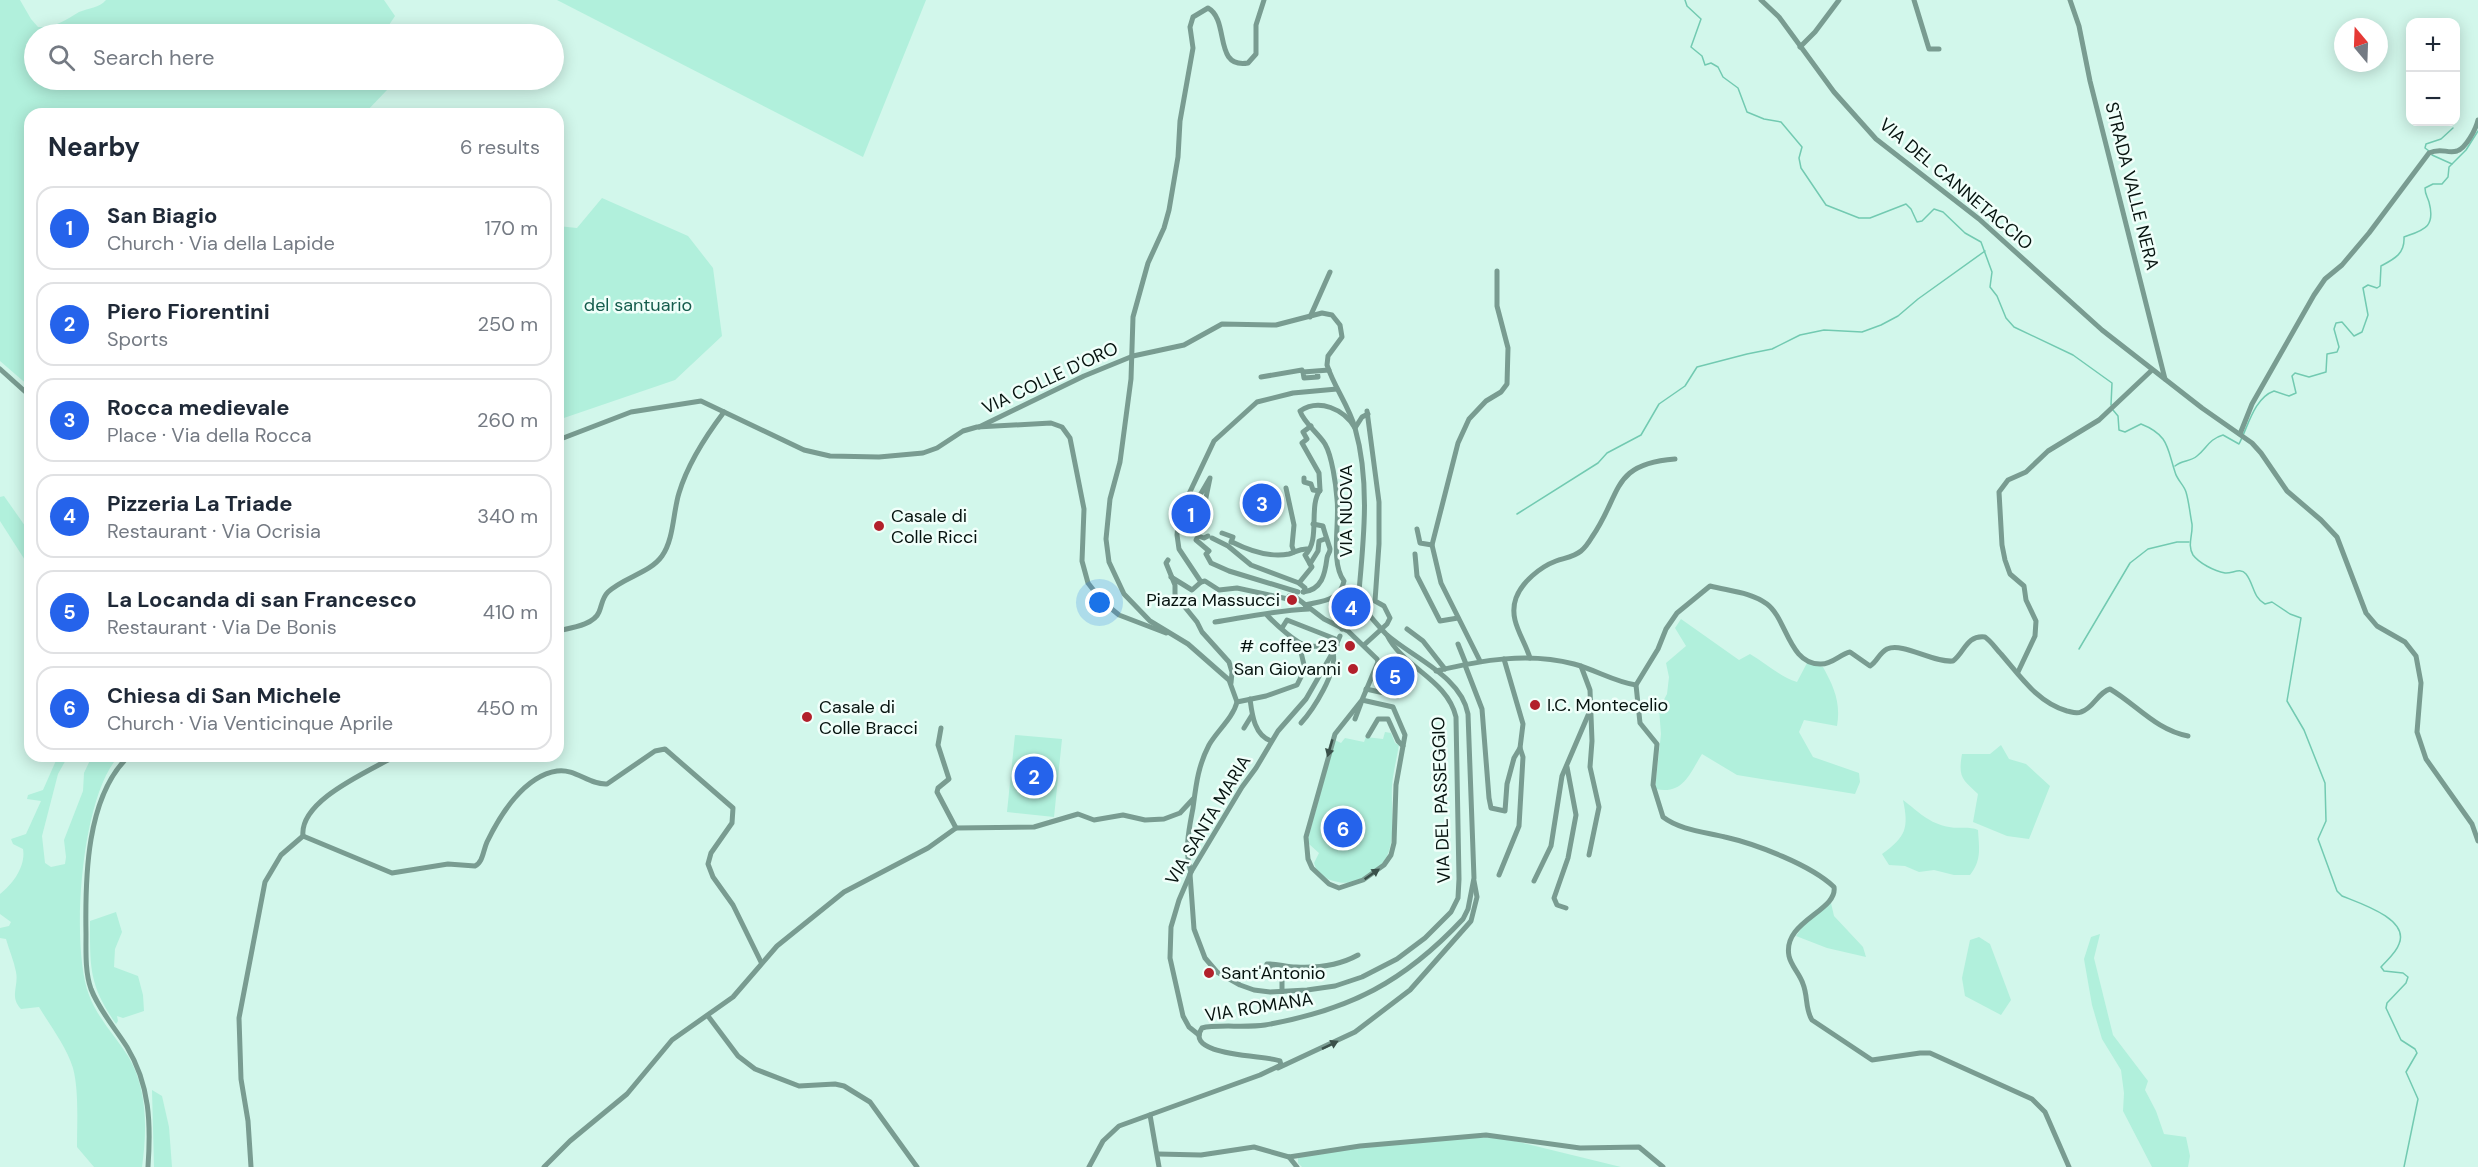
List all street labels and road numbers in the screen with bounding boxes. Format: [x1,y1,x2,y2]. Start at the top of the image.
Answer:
street label: STRADA VALLE NERA [2099,99,2165,273]
street label: VIA DEL CANNETACCIO [1874,113,2038,255]
street label: VIA COLLE D'ORO [978,336,1122,420]
street label: VIA NUOVA [1334,464,1358,557]
street label: VIA DEL PASSEGGIO [1426,716,1456,884]
street label: VIA SANTA MARIA [1160,751,1256,889]
street label: VIA ROMANA [1203,987,1315,1027]

